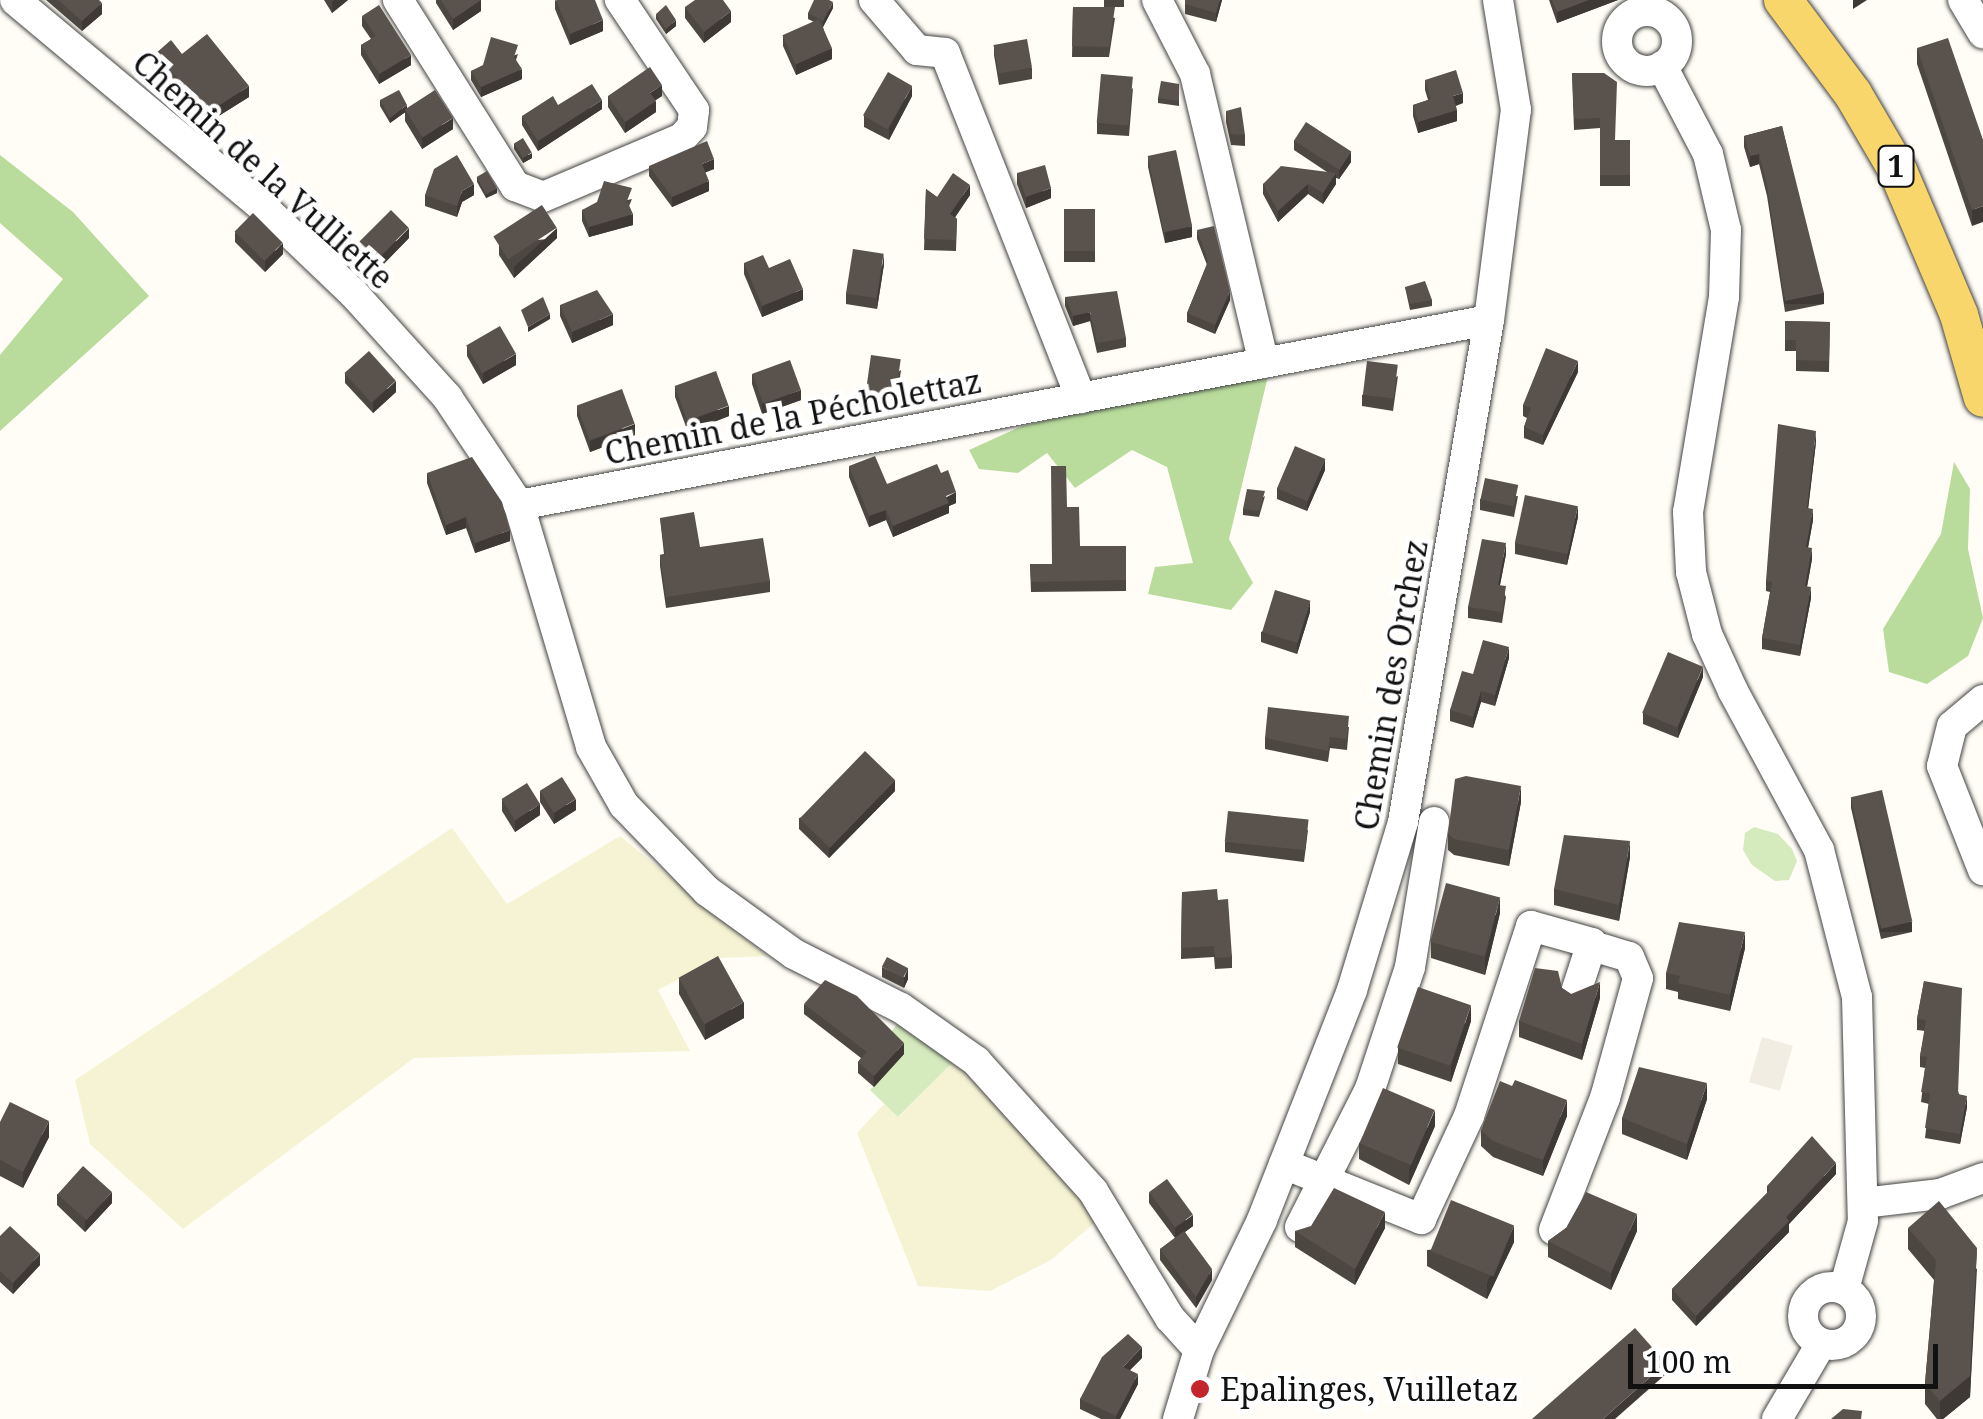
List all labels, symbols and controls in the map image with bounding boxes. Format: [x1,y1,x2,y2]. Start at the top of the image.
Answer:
street label: Chemin de la Vulliette [125,43,401,297]
road number: 1 [1876,141,1916,191]
street label: Chemin de la Pécholettaz [601,362,985,472]
street label: Chemin des Orchez [1347,537,1435,833]
scale bar [1633,1324,1943,1386]
text: 100 m [1645,1341,1731,1382]
place label: Epalinges, Vuilletaz [1220,1370,1518,1408]
marker: Epalinges, Vuilletaz [1189,1378,1211,1400]

